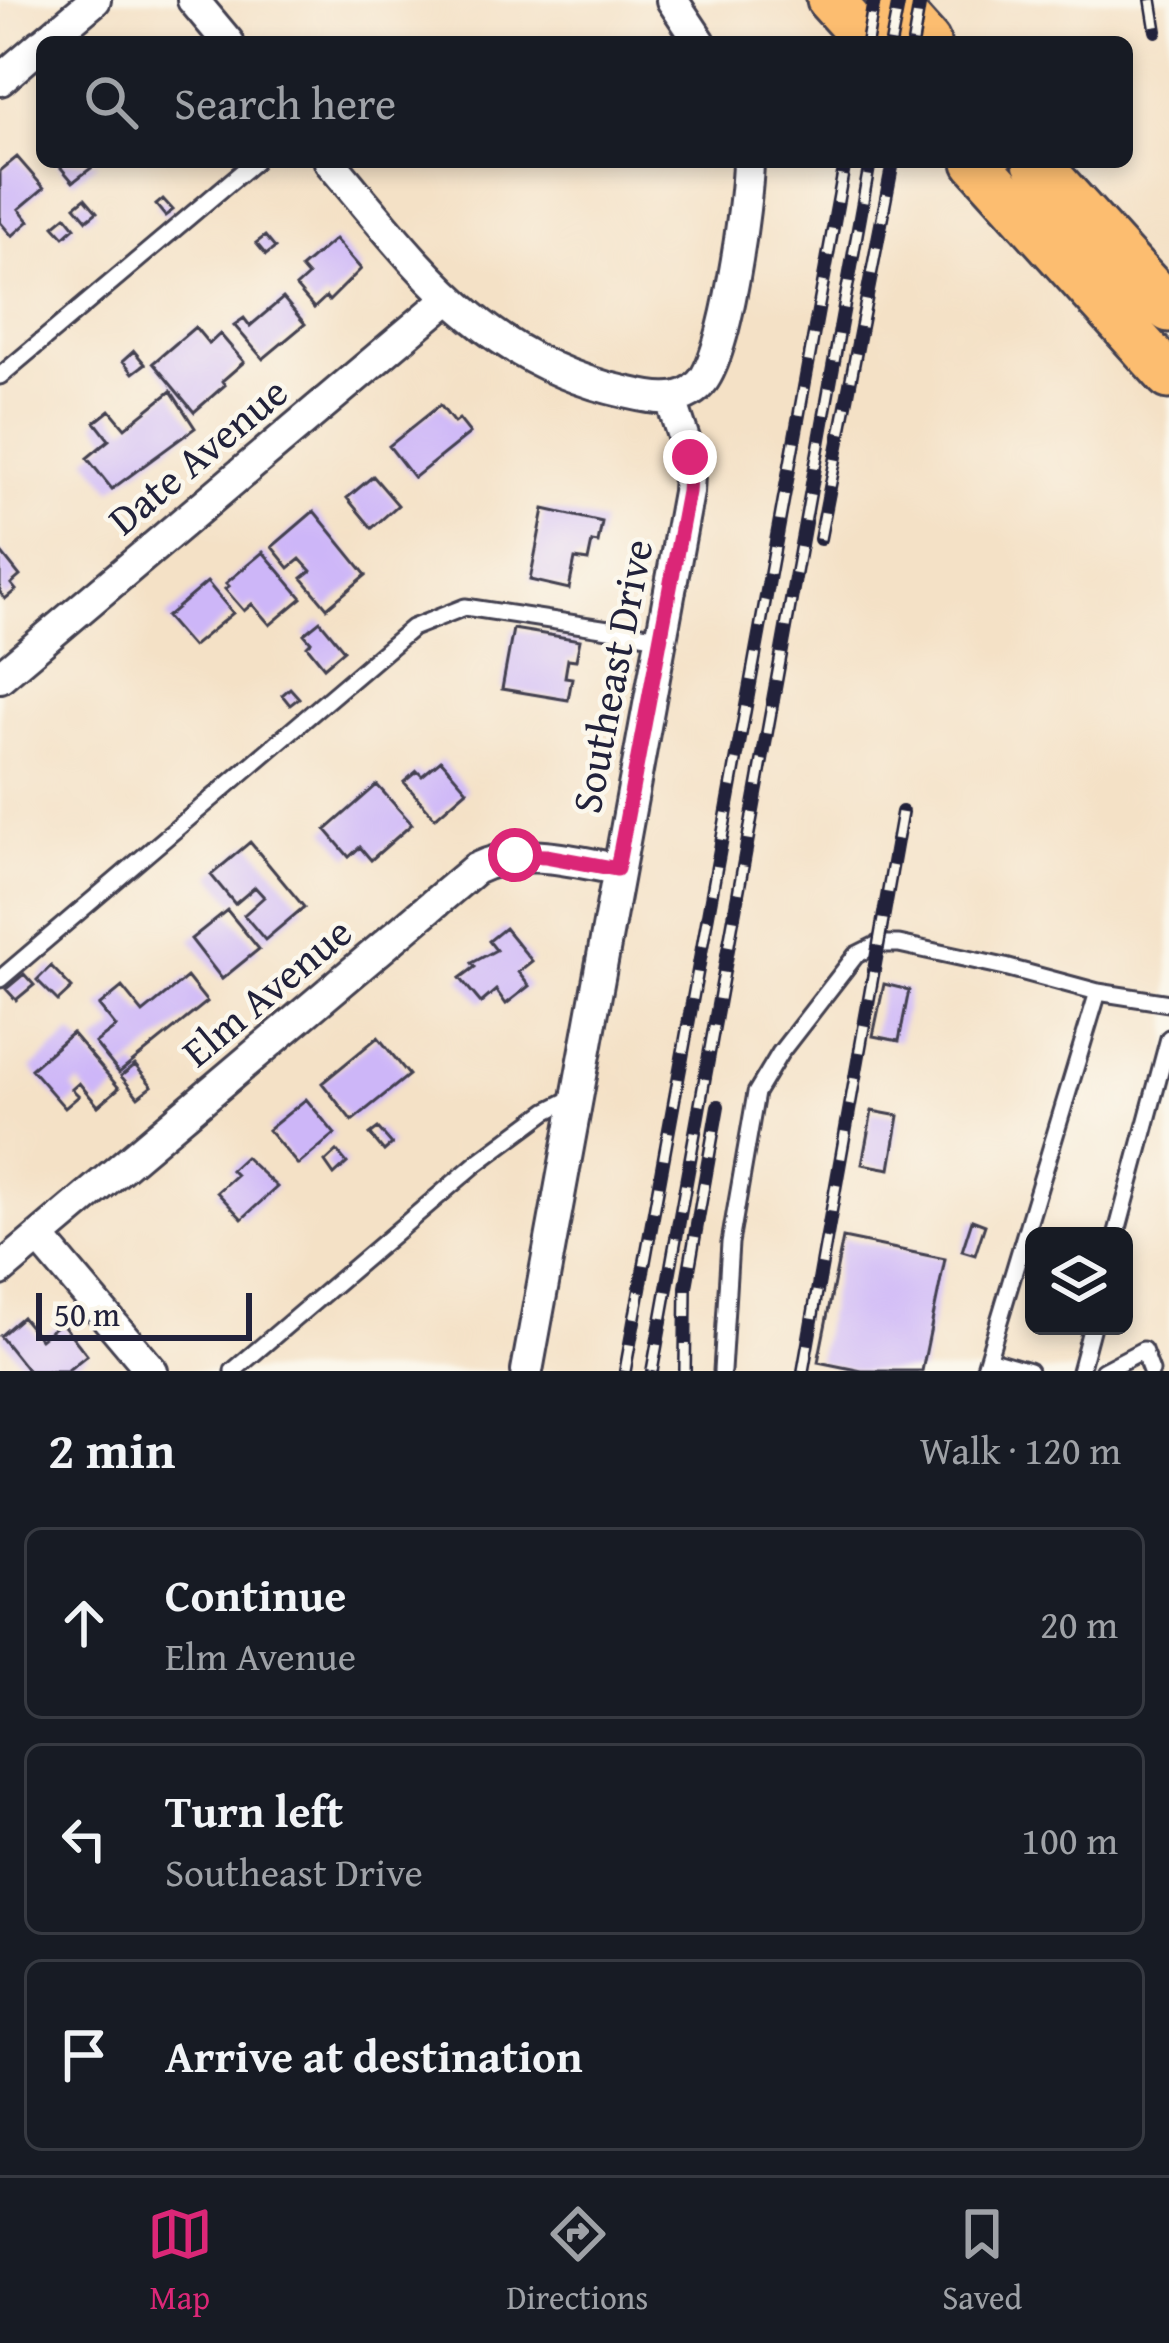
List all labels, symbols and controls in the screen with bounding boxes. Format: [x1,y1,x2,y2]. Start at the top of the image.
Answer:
search box [36,36,1133,168]
icon: search [78,69,144,135]
text: Search here [174,70,396,135]
street label: Date Avenue [94,362,300,548]
route end [663,430,717,484]
street label: Southeast Drive [555,534,667,818]
route start [488,828,542,882]
street label: Elm Avenue [168,902,364,1080]
map controls [1025,1227,1133,1335]
button: layers [1025,1227,1133,1335]
scale bar [36,1287,252,1340]
text: 50 m [54,1290,120,1338]
text: 2 min [48,1412,175,1487]
text: Walk · 120 m [920,1421,1121,1478]
text: Continue [165,1562,346,1627]
icon: ahead [51,1590,117,1656]
text: 20 m [1040,1595,1118,1652]
text: Elm Avenue [165,1627,356,1684]
text: Turn left [165,1778,343,1843]
icon: left [51,1806,117,1872]
text: 100 m [1021,1811,1118,1868]
text: Southeast Drive [165,1843,423,1900]
icon: arrive [51,2022,117,2088]
text: Arrive at destination [165,2023,583,2088]
tab: Map [147,2201,213,2321]
tab: Directions [507,2201,648,2321]
tab: Saved [942,2201,1022,2321]

